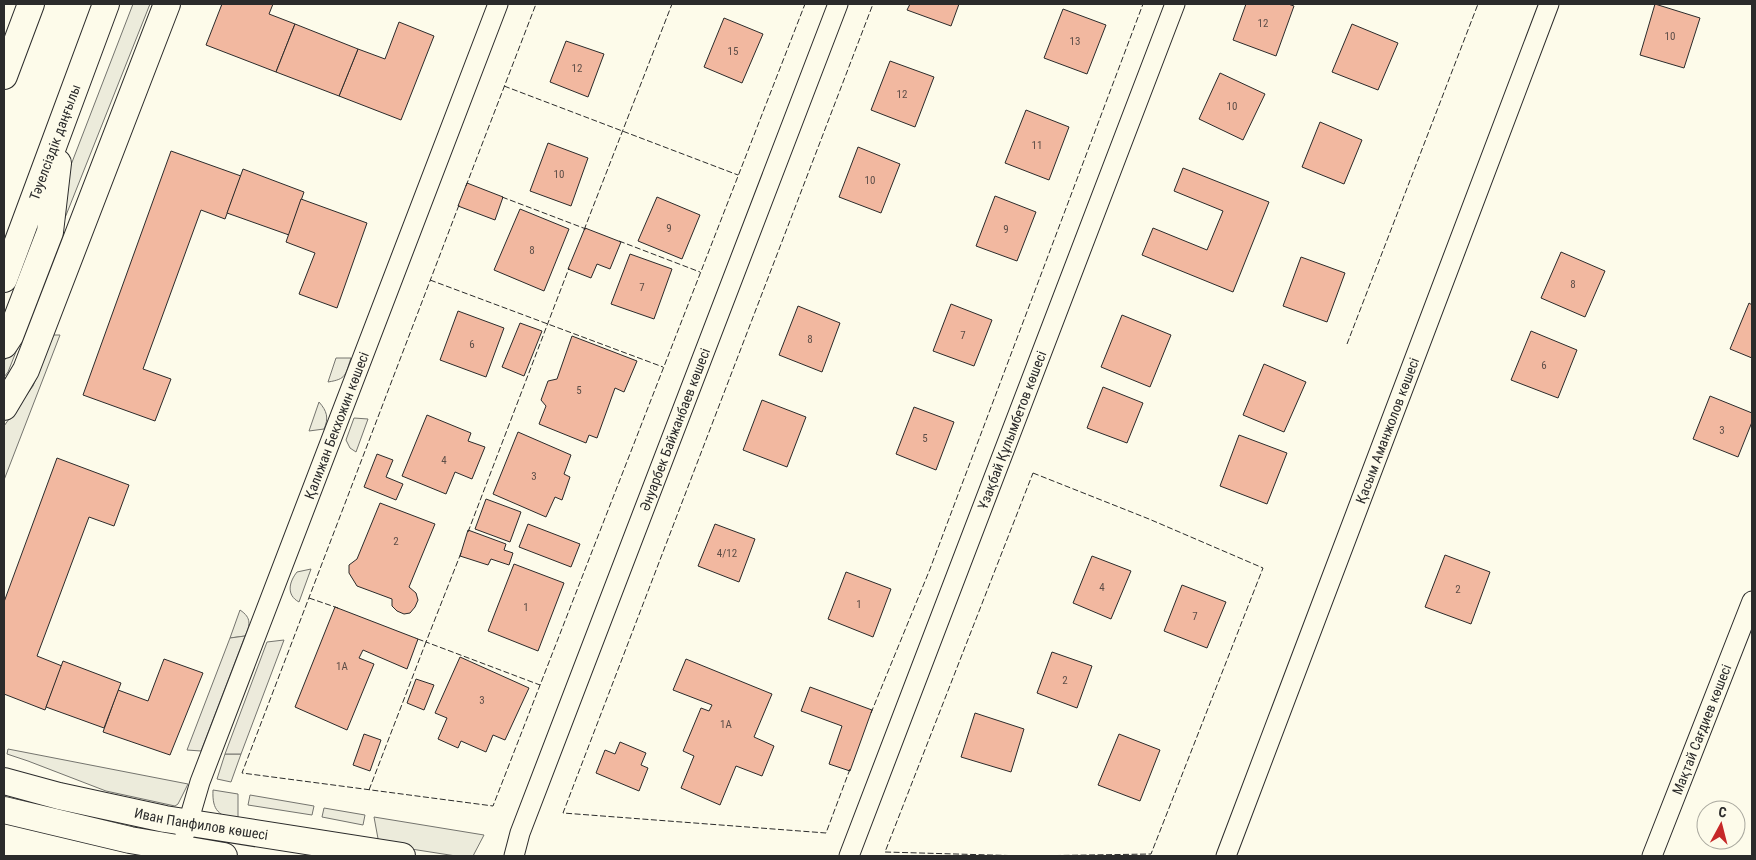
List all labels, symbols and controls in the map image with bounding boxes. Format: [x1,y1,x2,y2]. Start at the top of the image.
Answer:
house number: 12 [1258,17,1268,30]
house number: 10 [1665,30,1675,43]
house number: 13 [1070,35,1080,48]
house number: 15 [728,45,738,58]
house number: 12 [572,62,582,75]
street label: Тәуелсіздік даңғылы [26,82,84,202]
house number: 12 [897,88,907,101]
house number: 10 [1227,100,1237,113]
house number: 11 [1032,139,1042,152]
house number: 10 [554,168,564,181]
house number: 10 [865,174,875,187]
house number: 9 [666,222,672,235]
house number: 9 [1003,223,1009,236]
house number: 8 [529,244,535,257]
house number: 8 [1570,278,1576,291]
house number: 7 [639,281,645,294]
house number: 7 [960,329,966,342]
house number: 8 [807,333,813,346]
house number: 6 [469,338,475,351]
street label: Әнуарбек Байжанбаев көшесі [636,346,713,513]
street label: Ұзақбай Құлымбетов көшесі [974,349,1049,512]
street label: Қалижан Бекхожин көшесі [301,350,372,501]
street label: Қасым Аманжолов көшесі [1352,355,1422,506]
house number: 6 [1541,359,1547,372]
house number: 5 [576,384,582,397]
house number: 3 [1719,424,1725,437]
house number: 5 [922,432,928,445]
house number: 4 [441,454,447,467]
house number: 3 [531,470,537,483]
house number: 2 [393,535,399,548]
house number: 4/12 [717,547,737,560]
house number: 4 [1099,581,1105,594]
house number: 2 [1455,583,1461,596]
house number: 1 [856,598,862,611]
house number: 1 [523,601,529,614]
house number: 7 [1192,610,1198,623]
house number: 1А [336,660,349,673]
street label: Мақтай Сағдиев көшесі [1669,662,1734,797]
house number: 2 [1062,674,1068,687]
house number: 3 [479,694,485,707]
house number: 1А [720,718,733,731]
north arrow [1696,800,1746,850]
text: С [1718,804,1728,821]
street label: Иван Панфилов көшесі [133,805,269,843]

